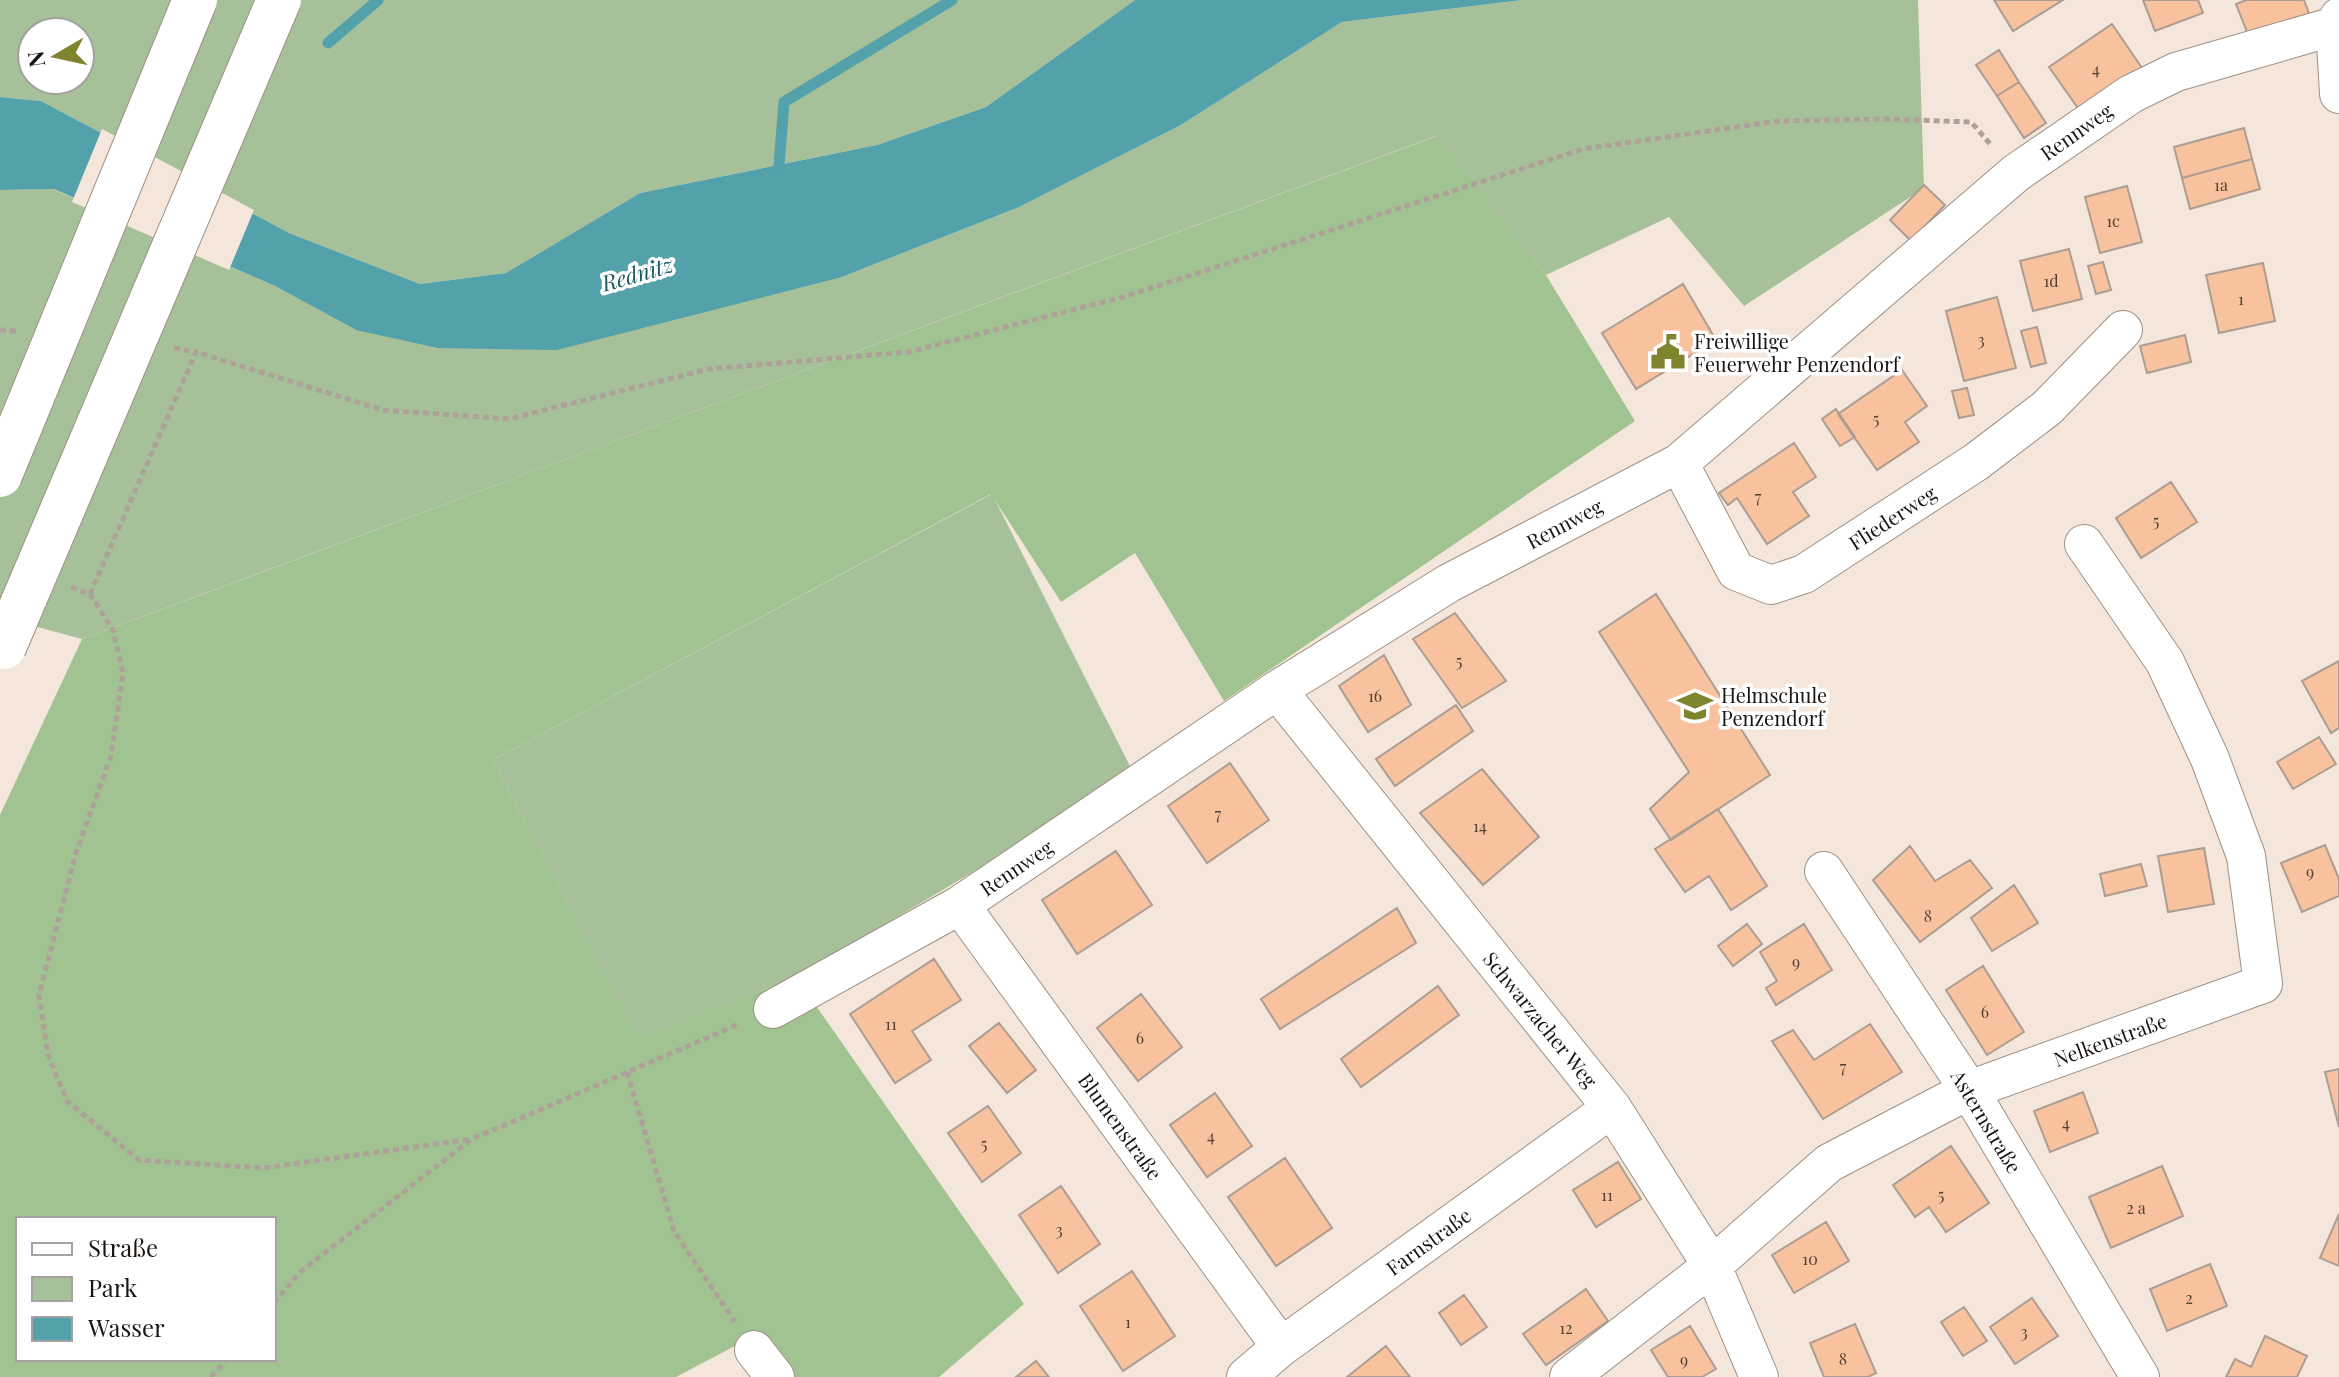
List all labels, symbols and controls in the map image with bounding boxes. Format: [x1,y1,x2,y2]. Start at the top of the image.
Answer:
north arrow [16,16,96,96]
text: N [19,49,51,69]
house number: 4 [2092,58,2100,79]
street label: Rennweg [2034,96,2118,166]
house number: 1a [2214,174,2228,195]
house number: 1c [2106,210,2120,231]
water label: Rednitz [597,248,677,298]
house number: 1d [2043,270,2059,291]
house number: 1 [2238,288,2244,309]
place label: Freiwillige Feuerwehr Penzendorf [1694,327,1901,377]
house number: 3 [1977,329,1985,350]
public building icon: Freiwillige Feuerwehr Penzendorf [1649,333,1687,371]
house number: 5 [1873,408,1879,429]
street label: Fliederweg [1843,478,1941,555]
house number: 7 [1755,486,1762,507]
street label: Rennweg [1521,491,1607,554]
house number: 5 [2153,510,2159,531]
house number: 5 [1456,650,1462,671]
place label: Helmschule Penzendorf [1721,681,1827,731]
house number: 16 [1368,685,1382,706]
school or university icon: Helmschule Penzendorf [1676,687,1714,725]
house number: 7 [1215,803,1222,824]
house number: 14 [1473,815,1487,836]
street label: Rennweg [974,832,1058,901]
house number: 9 [2306,861,2314,882]
house number: 8 [1924,905,1932,926]
street label: Schwarzacher Weg [1478,945,1604,1093]
house number: 9 [1792,951,1800,972]
house number: 6 [1981,1001,1989,1022]
street label: Nelkenstraße [2050,1006,2170,1072]
house number: 11 [885,1013,897,1034]
house number: 6 [1136,1027,1144,1048]
house number: 7 [1840,1056,1847,1077]
street label: Asternstraße [1945,1063,2029,1178]
street label: Blumenstraße [1073,1067,1169,1185]
house number: 4 [2062,1112,2070,1133]
house number: 4 [1207,1125,1215,1146]
house number: 5 [981,1133,987,1154]
house number: 11 [1601,1184,1613,1205]
house number: 5 [1938,1184,1944,1205]
house number: 2 a [2126,1197,2146,1218]
street label: Farnstraße [1380,1201,1476,1281]
legend [16,1217,276,1361]
house number: 3 [1055,1219,1063,1240]
text: Straße [88,1231,158,1263]
house number: 10 [1802,1248,1818,1269]
text: Park [88,1271,138,1303]
house number: 2 [2185,1287,2193,1308]
text: Wasser [87,1311,165,1343]
house number: 1 [1125,1311,1131,1332]
house number: 12 [1559,1317,1573,1338]
house number: 3 [2020,1321,2028,1342]
house number: 8 [1839,1348,1847,1369]
house number: 9 [1680,1349,1688,1370]

